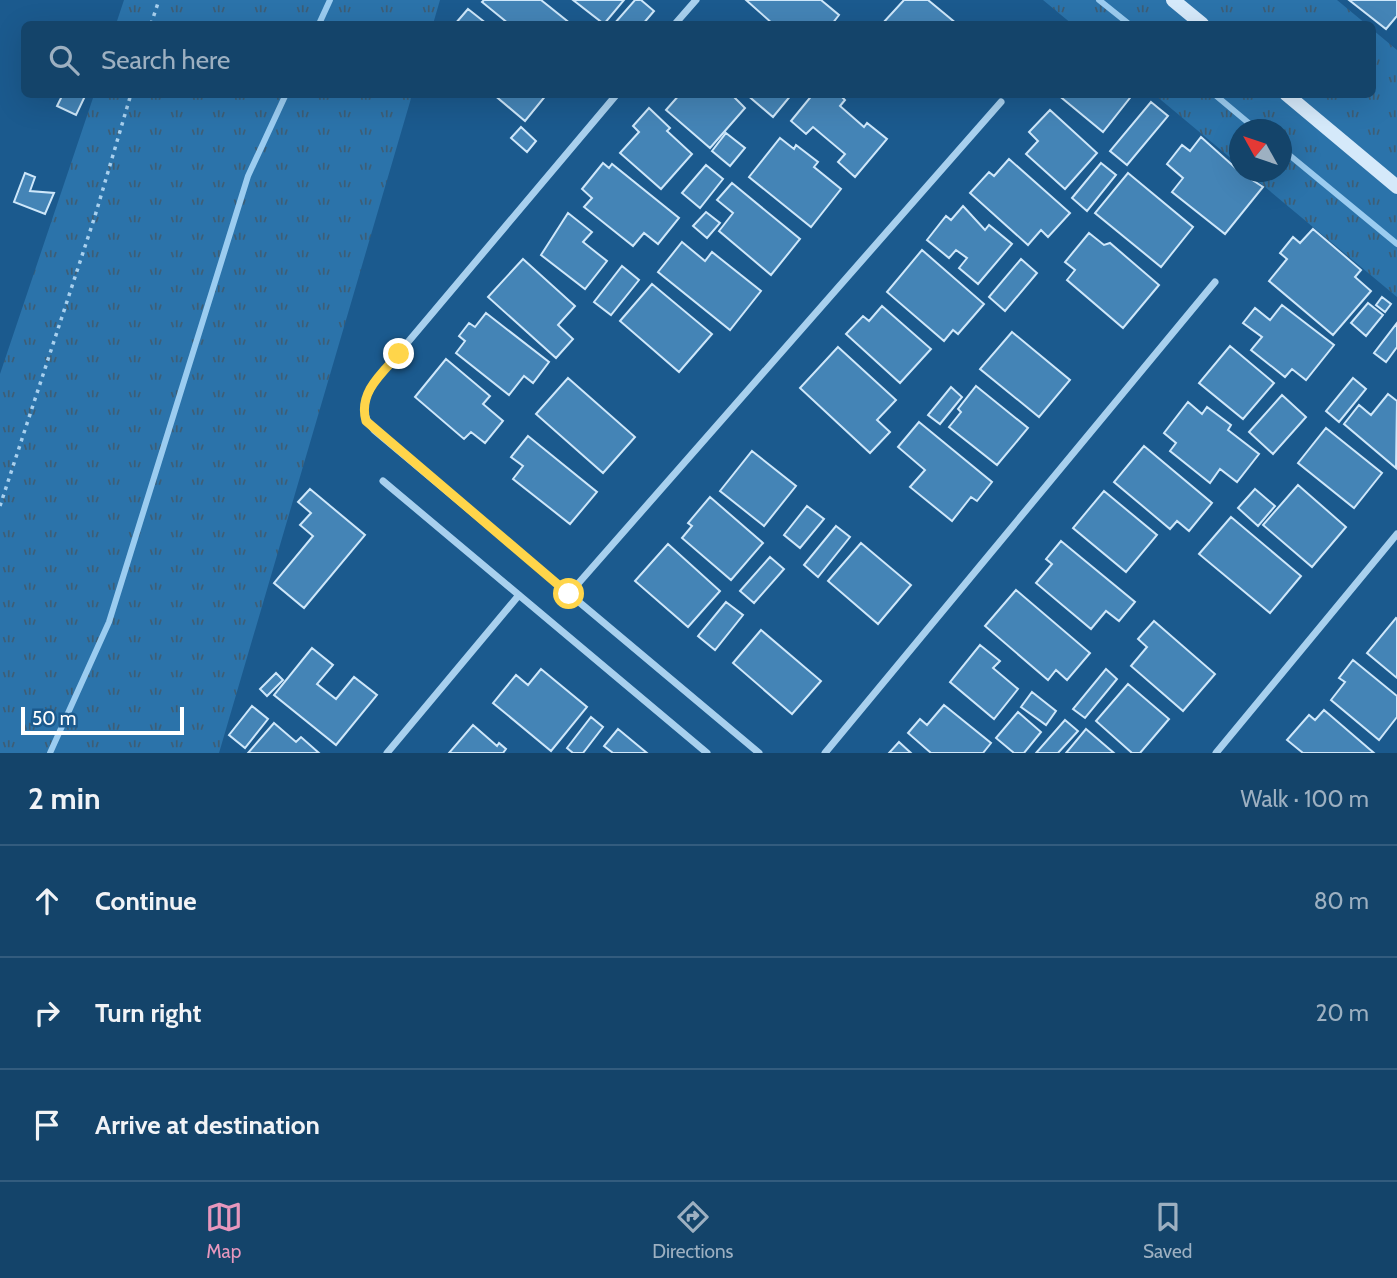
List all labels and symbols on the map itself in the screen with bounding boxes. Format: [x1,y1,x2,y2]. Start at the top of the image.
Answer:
north arrow [1229,119,1292,182]
route end [383,338,414,369]
route start [553,578,584,609]
scale bar [21,704,184,736]

